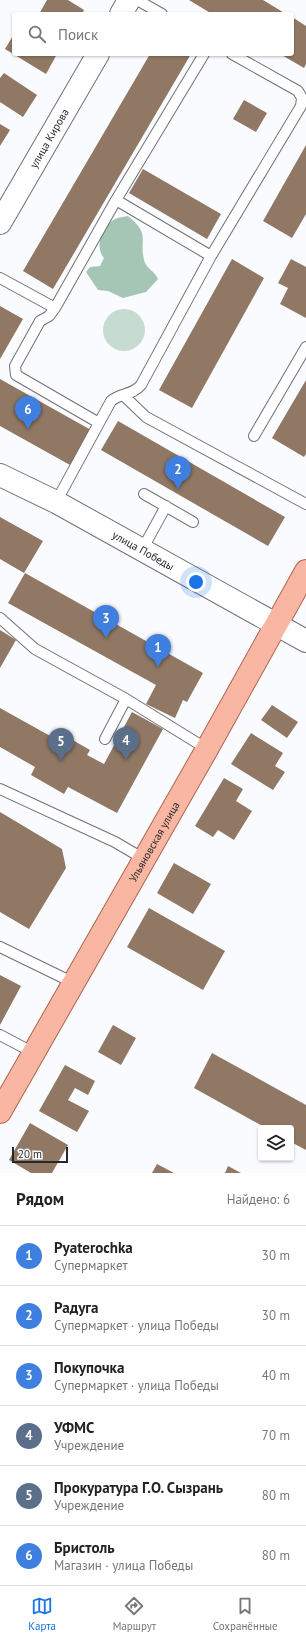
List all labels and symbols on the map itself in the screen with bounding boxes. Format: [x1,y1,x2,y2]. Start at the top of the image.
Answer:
street label: улица Кирова [26,106,72,171]
pin: 6 [15,396,41,429]
pin: 2 [165,456,191,489]
street label: улица Победы [110,528,177,573]
your location [186,572,206,592]
pin: 3 [93,605,119,638]
pin: 1 [145,634,171,667]
pin: 4 [113,727,139,760]
pin: 5 [48,728,74,761]
street label: Ульяновская улица [126,799,182,885]
scale bar [12,1145,68,1164]

